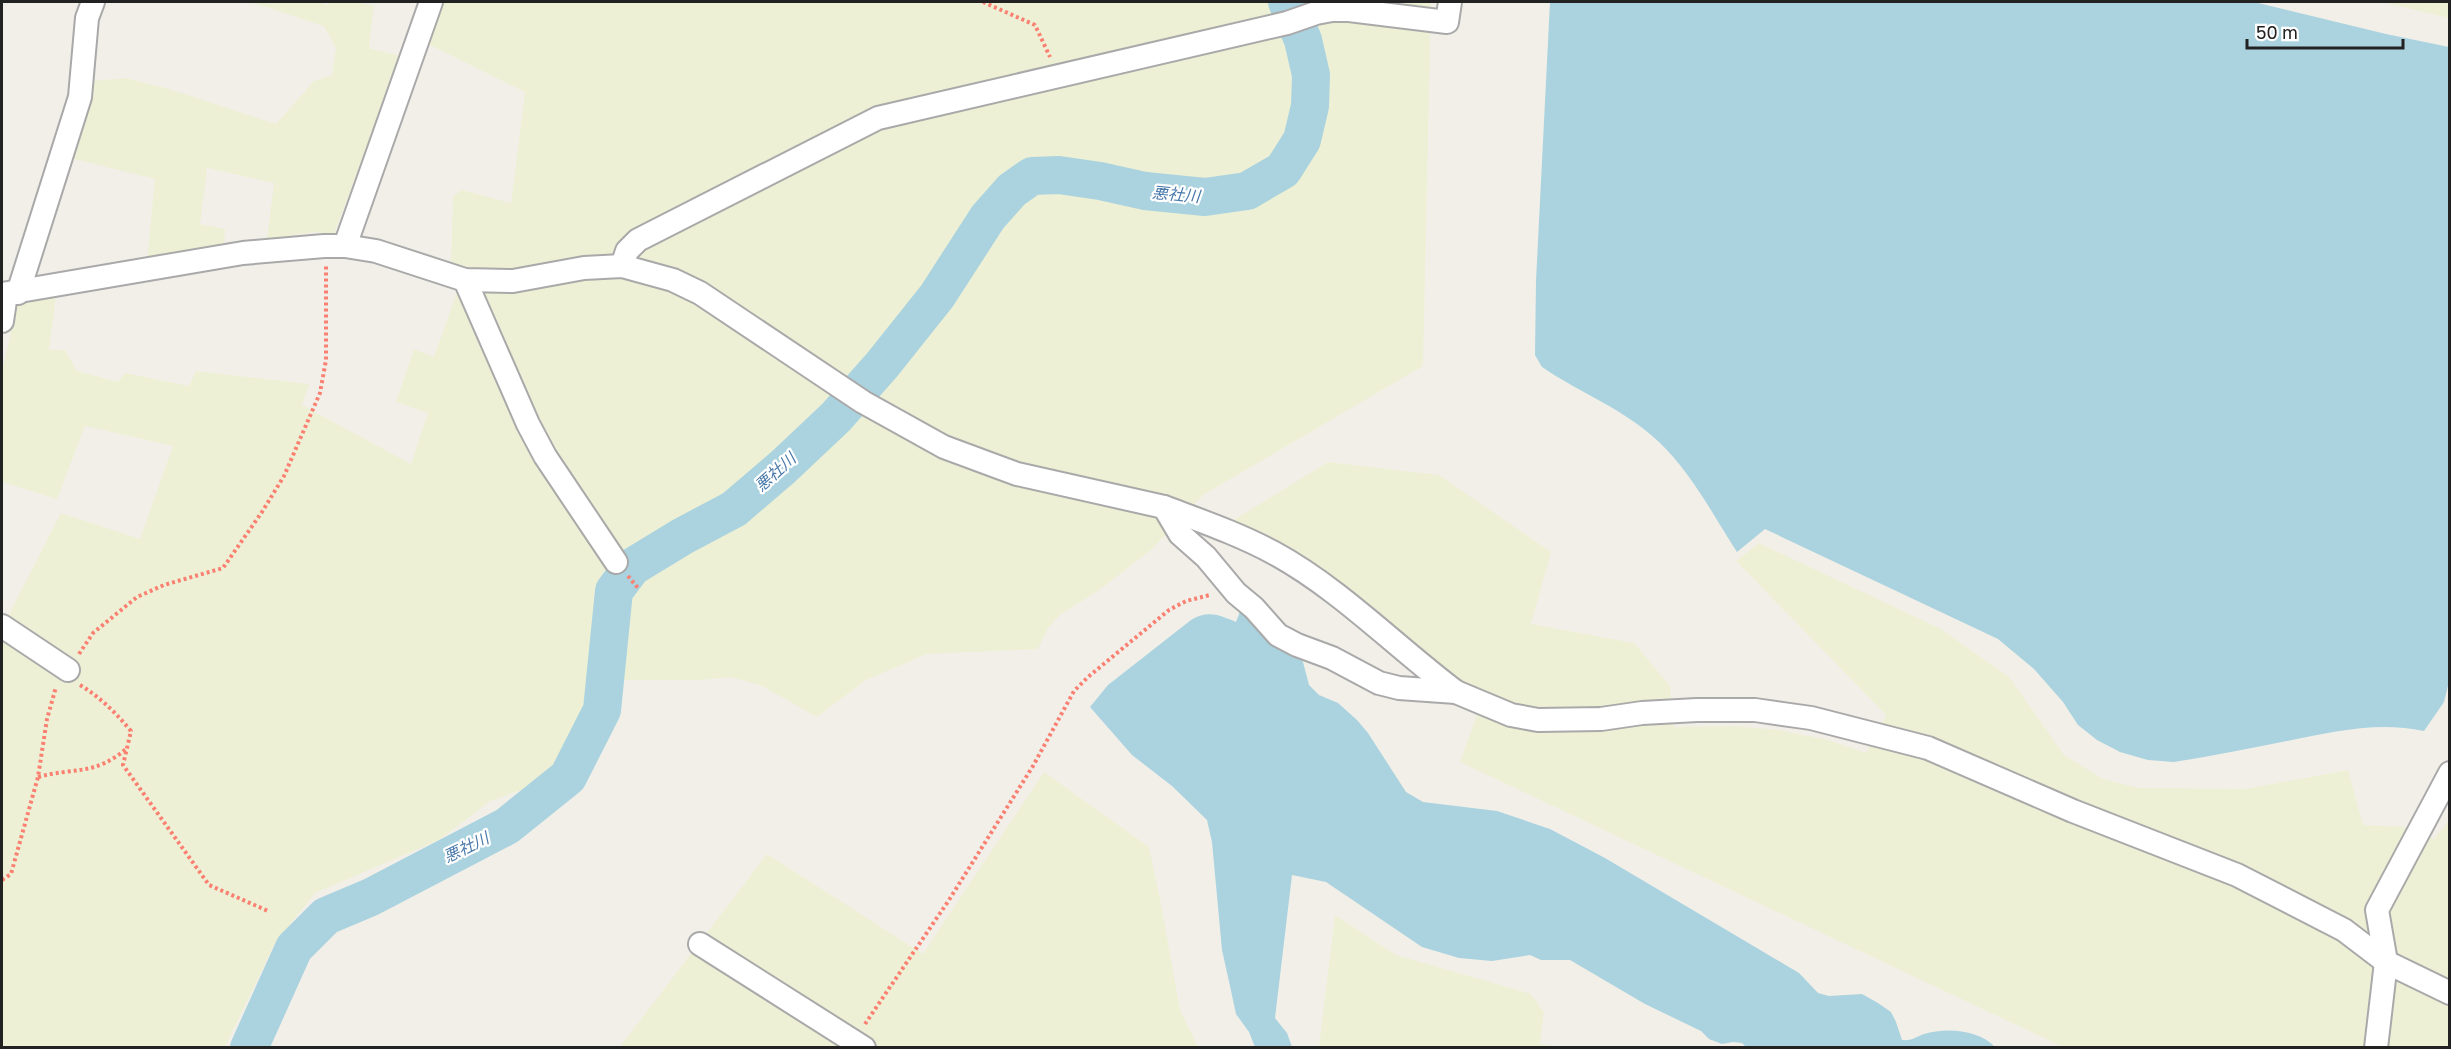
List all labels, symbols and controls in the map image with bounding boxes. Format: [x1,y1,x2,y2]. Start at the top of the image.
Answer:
scale bar [2247,12,2403,50]
text: 50 m [2256,21,2298,43]
water label: 悪社川 [1151,182,1203,206]
water label: 悪社川 [750,447,801,495]
water label: 悪社川 [440,827,494,867]

